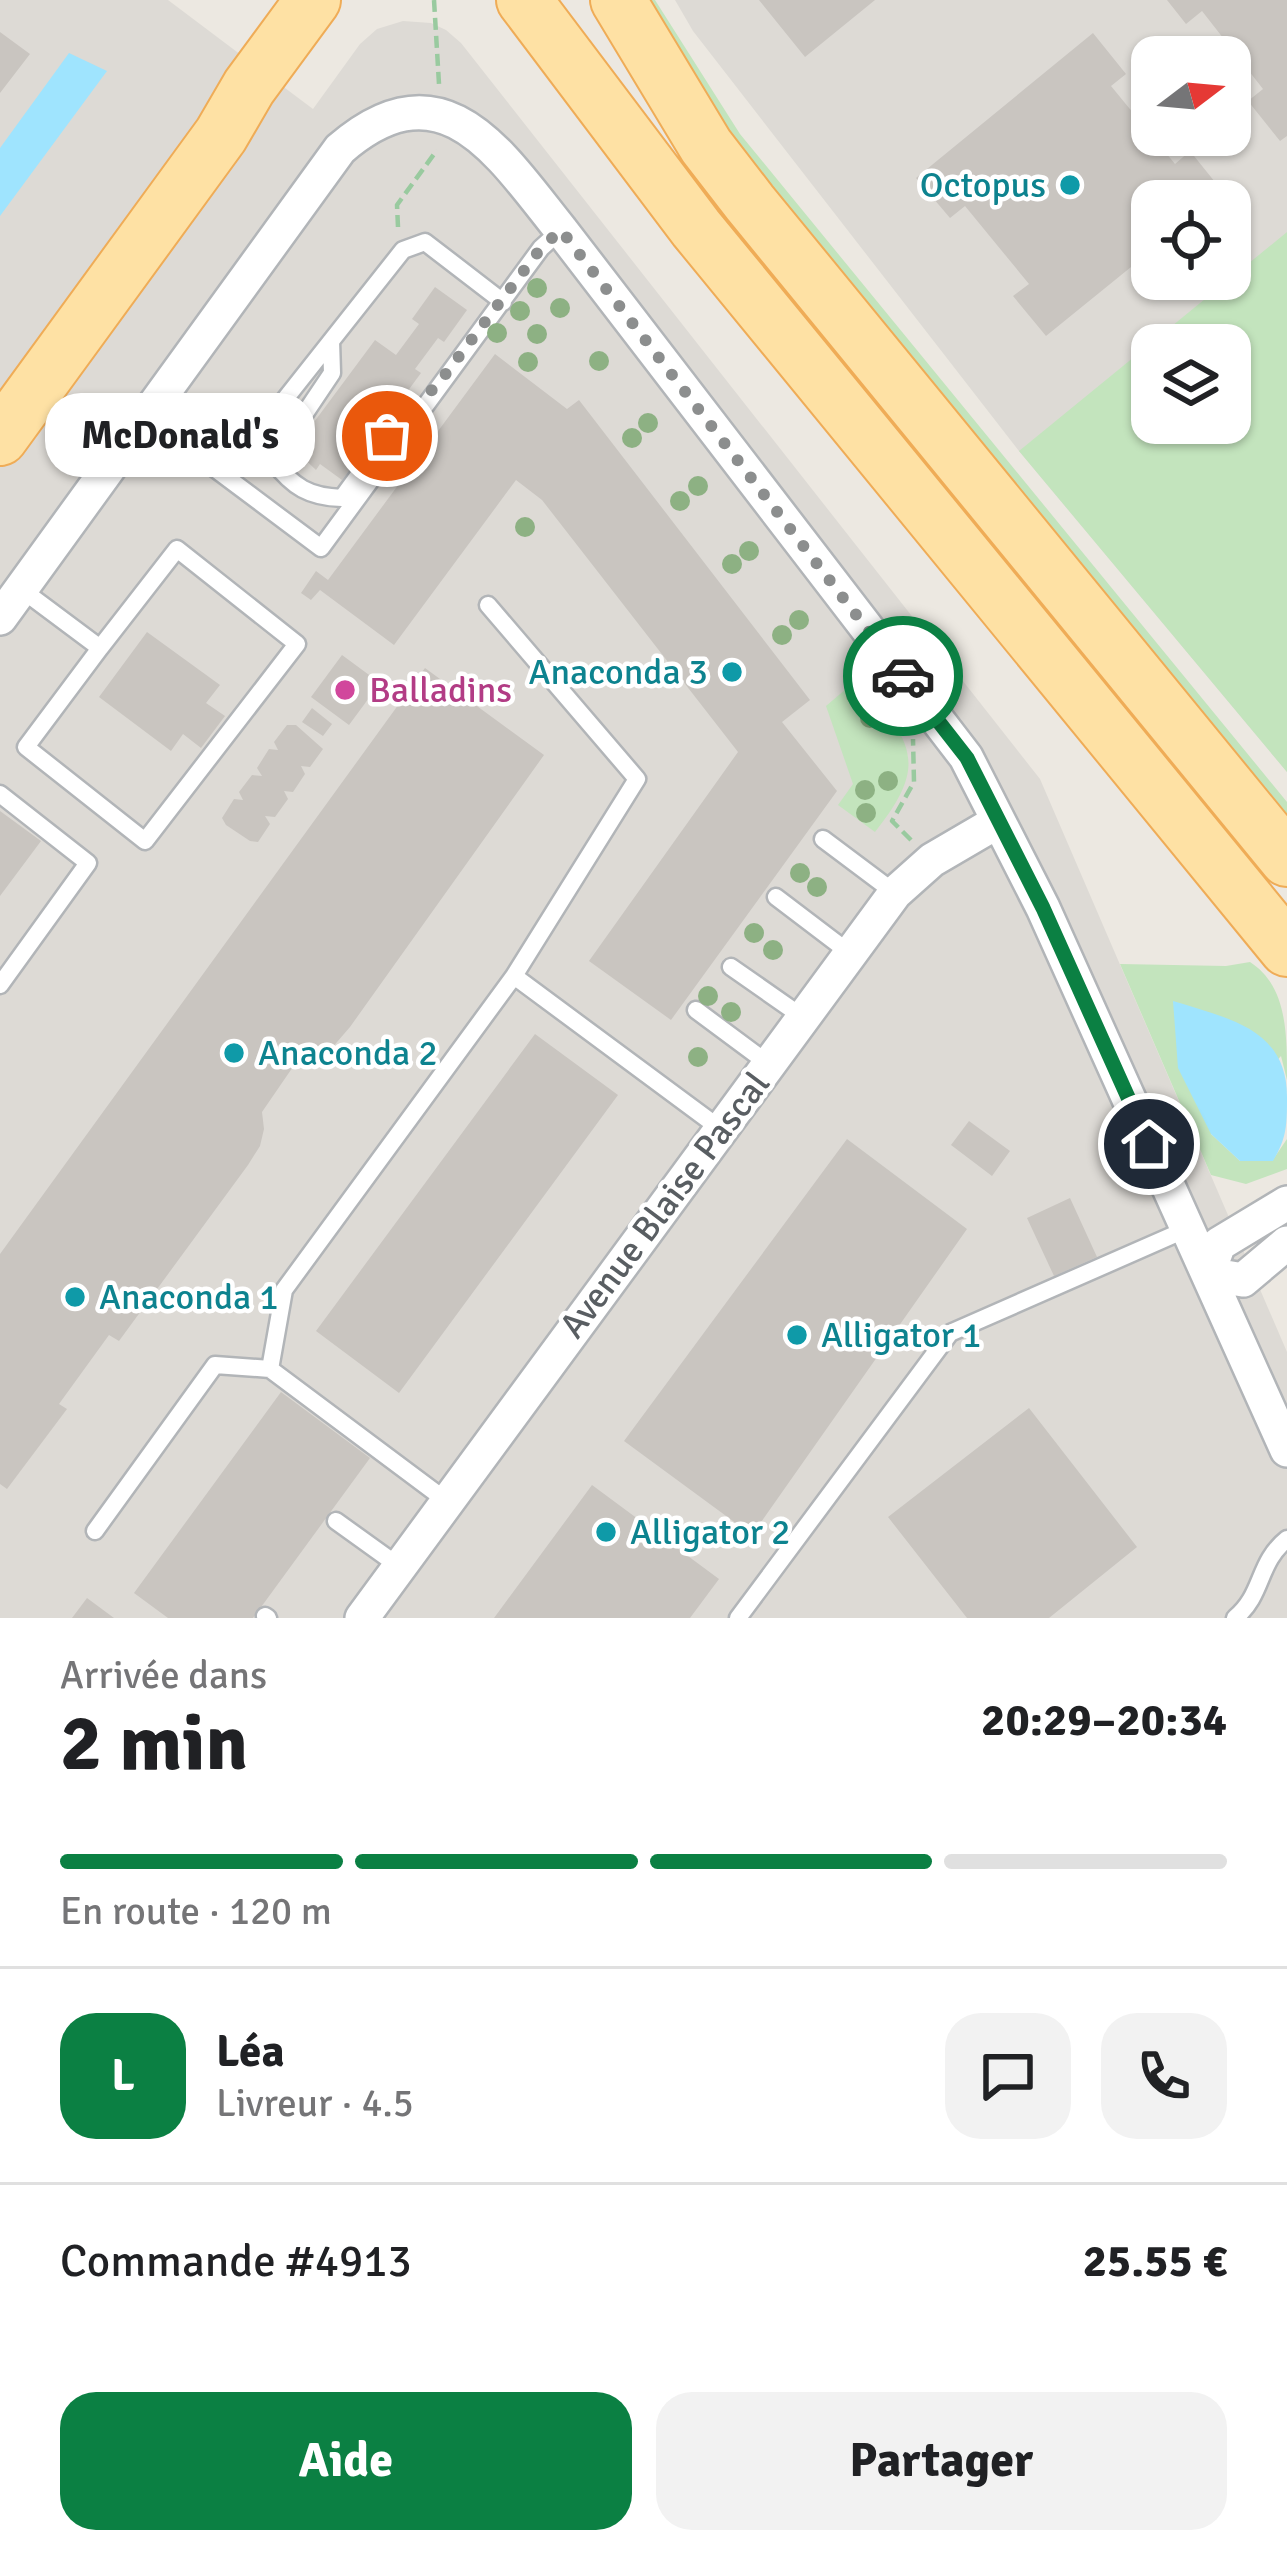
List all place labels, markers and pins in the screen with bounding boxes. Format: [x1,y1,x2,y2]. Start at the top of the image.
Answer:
place label: Octopus [920,163,1046,208]
marker: Octopus [1057,172,1083,198]
pin [336,385,438,487]
callout: McDonald's [45,394,315,478]
place label: Anaconda 3 [528,650,708,695]
marker: Anaconda 3 [719,659,745,685]
place label: Balladins [369,668,512,713]
marker: Balladins [332,677,358,703]
place label: Anaconda 2 [258,1031,438,1076]
marker: Anaconda 2 [221,1040,247,1066]
pin [1098,1093,1200,1195]
place label: Anaconda 1 [99,1275,279,1320]
marker: Anaconda 1 [62,1284,88,1310]
place label: Alligator 1 [821,1313,981,1358]
marker: Alligator 1 [784,1322,810,1348]
place label: Alligator 2 [630,1510,790,1555]
marker: Alligator 2 [593,1519,619,1545]

